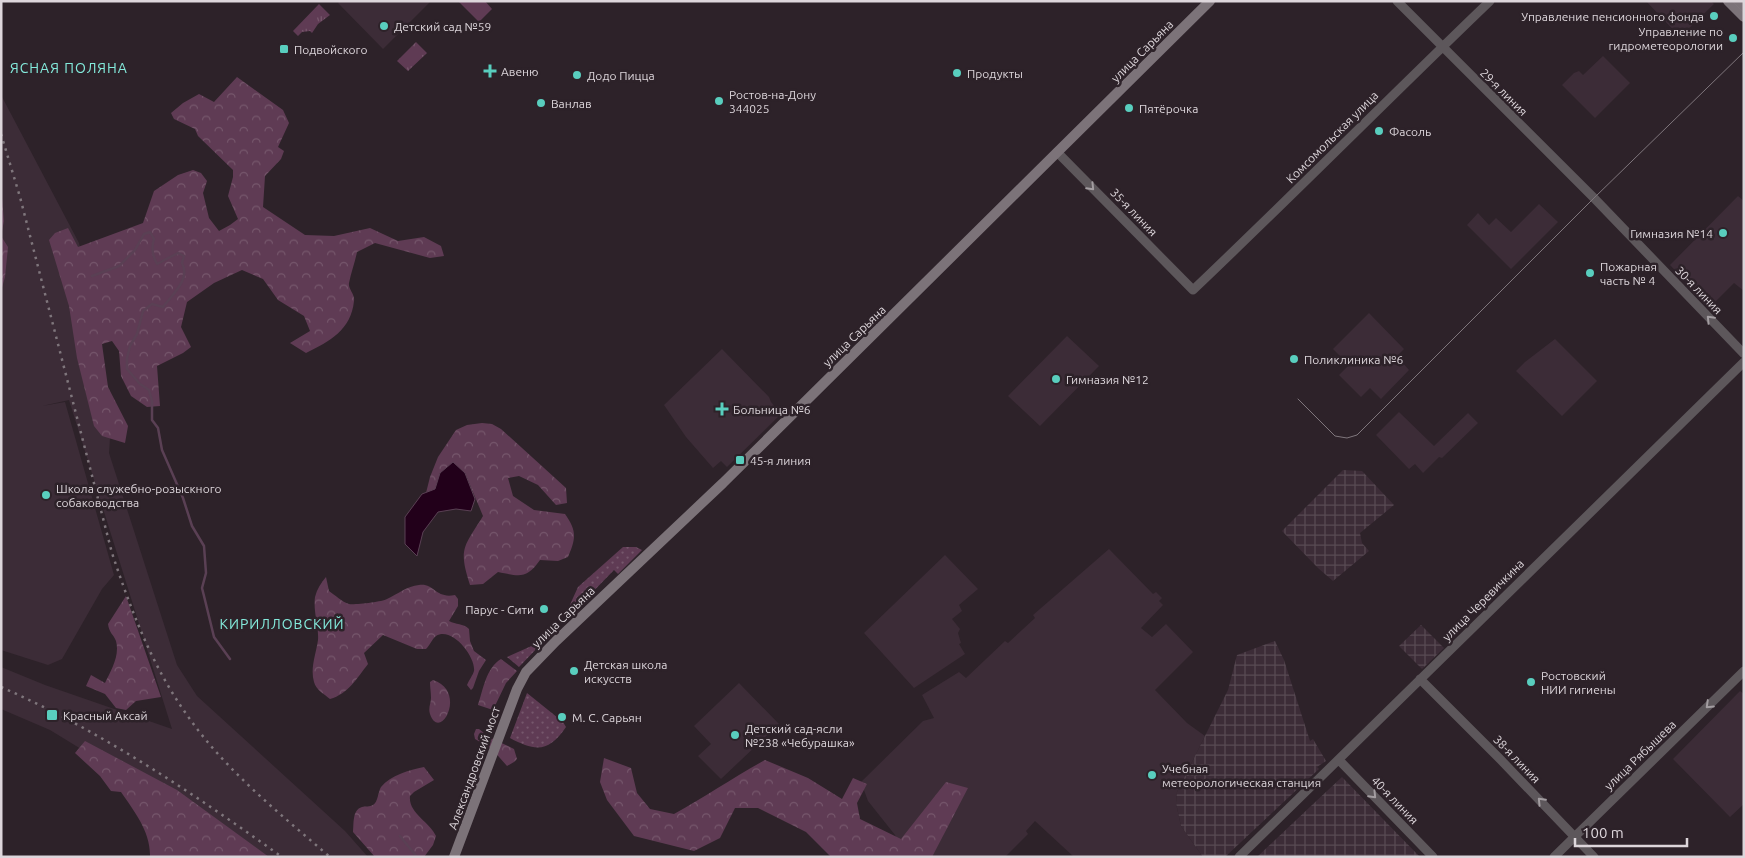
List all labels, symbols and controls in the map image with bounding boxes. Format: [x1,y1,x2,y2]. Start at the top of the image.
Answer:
place label: Управление пенсионного фонда [1521,10,1704,23]
marker: Управление пенсионного фонда [1708,10,1720,22]
street label: улица Сарьяна [1108,17,1176,85]
marker: Детский сад №59 [378,20,390,32]
place label: Детский сад №59 [394,20,491,33]
place label: Управление по гидрометеорологии [1609,25,1723,52]
marker: Управление по гидрометеорологии [1727,32,1739,44]
marker: Подвойского [278,43,290,55]
place label: Подвойского [294,43,367,56]
district label: ЯСНАЯ ПОЛЯНА [10,60,128,76]
marker: Авеню [483,64,497,78]
place label: Авеню [501,65,539,78]
street label: 29-я линия [1478,66,1530,118]
marker: Продукты [951,67,963,79]
place label: Продукты [967,67,1023,80]
marker: Додо Пицца [571,69,583,81]
place label: Додо Пицца [587,69,655,82]
place label: Ростов-на-Дону 344025 [729,88,816,115]
street label: Комсомольская улица [1283,88,1381,186]
marker: Ростов-на-Дону 344025 [713,95,725,107]
marker: Ванлав [535,97,547,109]
place label: Ванлав [551,97,592,110]
marker: Пятёрочка [1123,102,1135,114]
place label: Пятёрочка [1139,102,1198,115]
marker: Фасоль [1373,125,1385,137]
place label: Фасоль [1389,125,1431,138]
one-way arrow [1085,181,1094,190]
street label: 35-я линия [1108,186,1160,238]
place label: Гимназия №14 [1630,227,1713,240]
marker: Гимназия №14 [1717,227,1729,239]
place label: Пожарная часть № 4 [1600,260,1657,287]
street label: 30-я линия [1673,264,1725,316]
marker: Пожарная часть № 4 [1584,267,1596,279]
street label: улица Сарьяна [820,303,888,369]
one-way arrow [1707,316,1716,325]
marker: Поликлиника №6 [1288,353,1300,365]
place label: Поликлиника №6 [1304,353,1403,366]
marker: Гимназия №12 [1050,373,1062,385]
place label: Гимназия №12 [1066,373,1149,386]
marker: Больница №6 [715,402,729,416]
place label: Больница №6 [733,403,811,416]
marker: 45-я линия [734,454,746,466]
place label: 45-я линия [750,454,811,467]
place label: Школа служебно-розыскного собаководства [56,482,222,509]
marker: Школа служебно-розыскного собаководства [40,489,52,501]
street label: улица Черевичкина [1440,557,1526,643]
street label: улица Сарьяна [529,584,597,650]
place label: Парус - Сити [465,603,534,616]
marker: Парус - Сити [538,603,550,615]
district label: КИРИЛЛОВСКИЙ [219,615,345,632]
place label: Детская школа искусств [584,658,667,685]
marker: Детская школа искусств [568,665,580,677]
place label: Ростовский НИИ гигиены [1541,669,1616,696]
marker: Ростовский НИИ гигиены [1525,676,1537,688]
one-way arrow [1705,699,1714,708]
street label: Александровский мост [446,704,503,831]
marker: Красный Аксай [45,708,59,722]
place label: Красный Аксай [63,709,148,722]
marker: М. С. Сарьян [556,711,568,723]
place label: М. С. Сарьян [572,711,642,724]
street label: улица Рябышева [1602,718,1678,792]
place label: Детский сад-ясли №238 «Чебурашка» [745,722,855,749]
marker: Детский сад-ясли №238 «Чебурашка» [729,729,741,741]
street label: 38-я линия [1491,733,1543,785]
place label: Учебная метеорологическая станция [1162,762,1321,789]
marker: Учебная метеорологическая станция [1146,769,1158,781]
street label: 40-я линия [1369,774,1421,826]
one-way arrow [1367,789,1376,798]
one-way arrow [1537,798,1546,807]
scale bar [1575,816,1688,848]
text: 100 m [1582,824,1624,841]

